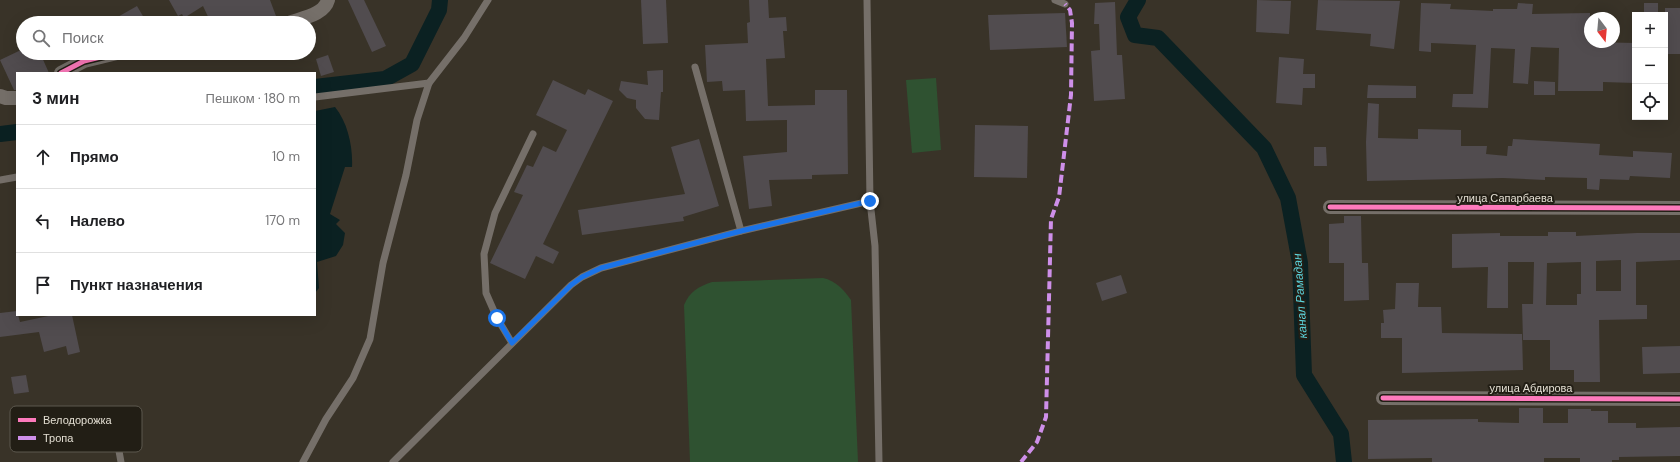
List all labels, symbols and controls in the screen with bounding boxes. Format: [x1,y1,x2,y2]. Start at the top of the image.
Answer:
north arrow [1584,12,1620,48]
map controls [1632,12,1668,120]
button: + [1632,12,1668,48]
search box [16,16,316,60]
icon: search [30,27,52,49]
text: Поиск [62,28,104,48]
button: − [1632,48,1668,84]
button: locate [1632,84,1668,120]
text: 3 мин [32,87,80,109]
text: Пешком · 180 m [206,90,300,107]
icon: ahead [32,146,54,168]
text: Прямо [70,147,119,167]
text: 10 m [272,148,300,165]
street label: улица Сапарбаева [1457,191,1554,205]
route end [861,192,879,210]
icon: left [32,210,54,232]
text: Налево [70,211,125,231]
text: 170 m [265,212,300,229]
water label: канал Рамадан [1289,253,1311,339]
icon: arrive [32,274,54,296]
text: Пункт назначения [70,275,203,295]
route start [488,309,506,327]
street label: улица Абдирова [1490,381,1573,395]
legend [10,406,142,452]
text: Велодорожка [43,413,113,427]
text: Тропа [43,431,74,445]

